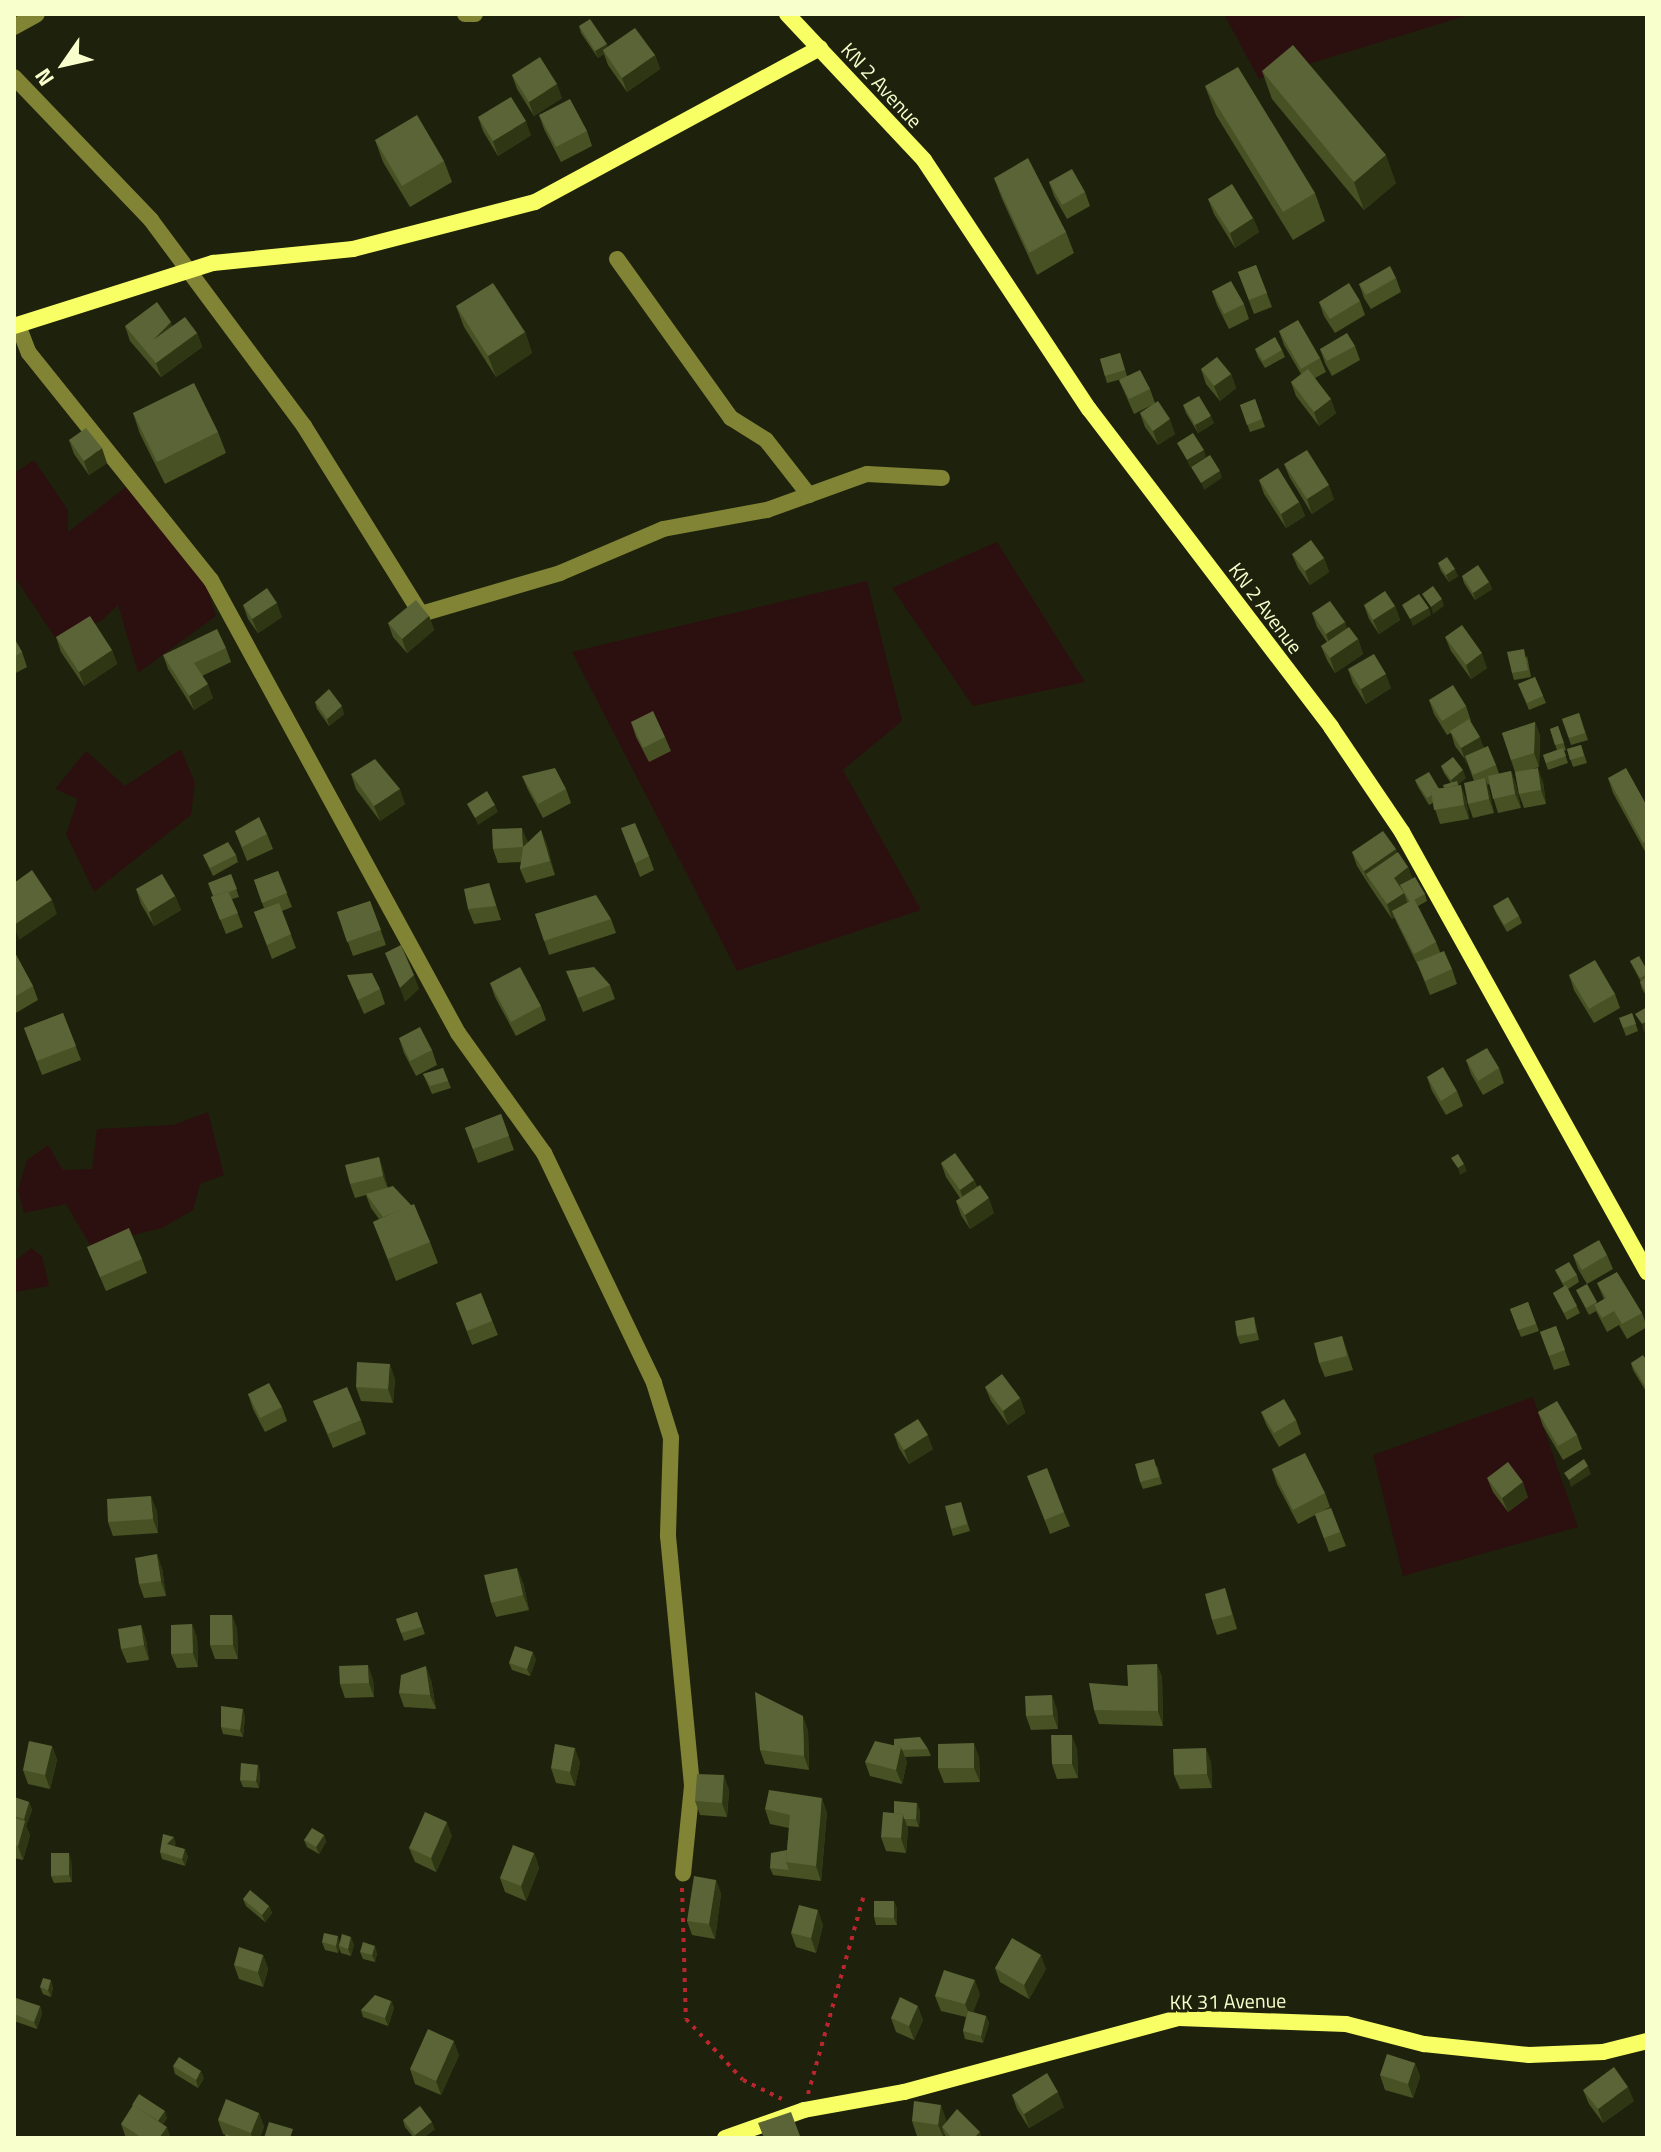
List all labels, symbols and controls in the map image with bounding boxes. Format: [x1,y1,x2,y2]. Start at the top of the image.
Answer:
north arrow [24,24,104,104]
street label: KN 2 Avenue [837,38,927,132]
text: N [26,62,62,93]
street label: KN 2 Avenue [1224,558,1308,658]
street label: KK 31 Avenue [1170,1988,1286,2014]

